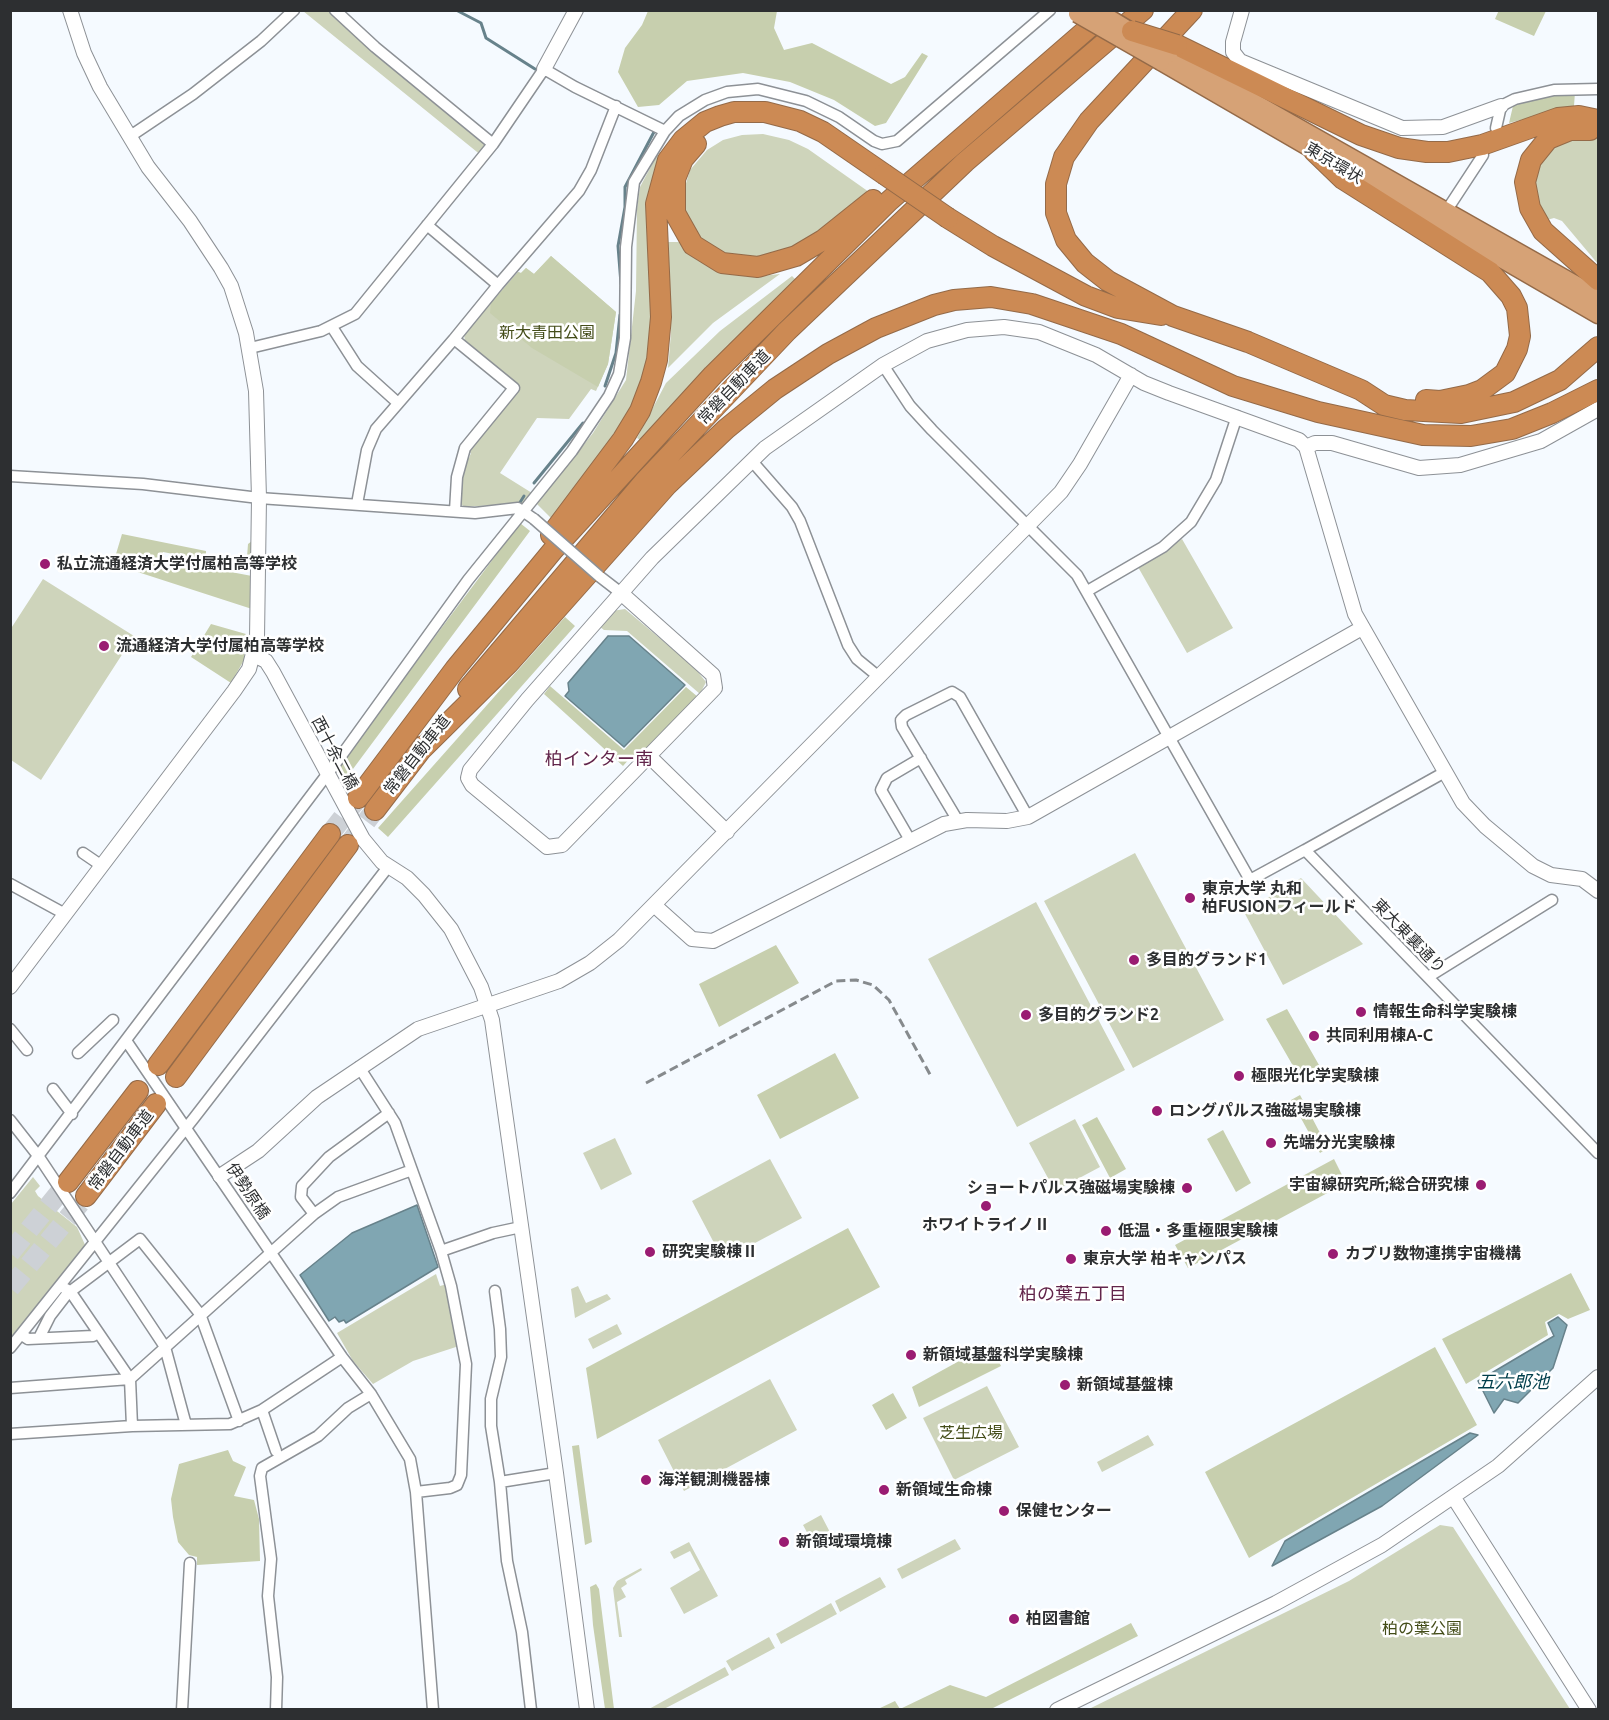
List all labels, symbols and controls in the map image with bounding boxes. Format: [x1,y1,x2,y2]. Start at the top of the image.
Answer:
street label: 東京環状 [1302,138,1366,188]
park label: 新大青田公園 [499,323,595,343]
street label: 常磐自動車道 [694,346,774,428]
place label: 私立流通経済大学付属柏高等学校 [57,554,297,574]
marker: 私立流通経済大学付属柏高等学校 [38,557,52,571]
place label: 流通経済大学付属柏高等学校 [116,636,324,656]
marker: 流通経済大学付属柏高等学校 [97,639,111,653]
street label: 常磐自動車道 [380,711,454,799]
street label: 西十余二橋 [308,713,362,793]
district label: 柏インター南 [545,748,653,770]
place label: 東京大学 丸和 柏FUSIONフィールド [1202,879,1357,917]
marker: 東京大学 丸和 柏FUSIONフィールド [1183,891,1197,905]
street label: 東大東裏通り [1369,895,1449,977]
place label: 多目的グランド1 [1146,950,1267,970]
marker: 多目的グランド1 [1127,953,1141,967]
place label: 情報生命科学実験棟 [1373,1002,1517,1022]
place label: 多目的グランド2 [1038,1005,1159,1025]
marker: 情報生命科学実験棟 [1354,1005,1368,1019]
marker: 多目的グランド2 [1019,1008,1033,1022]
place label: 共同利用棟A-C [1326,1026,1433,1046]
marker: 共同利用棟A-C [1307,1029,1321,1043]
place label: 極限光化学実験棟 [1251,1066,1379,1086]
marker: 極限光化学実験棟 [1232,1069,1246,1083]
place label: ロングパルス強磁場実験棟 [1169,1101,1361,1121]
marker: ロングパルス強磁場実験棟 [1150,1104,1164,1118]
street label: 常磐自動車道 [84,1106,158,1194]
place label: 先端分光実験棟 [1283,1133,1395,1153]
marker: 先端分光実験棟 [1264,1136,1278,1150]
street label: 伊勢原橋 [222,1159,274,1223]
place label: 宇宙線研究所;総合研究棟 [1289,1175,1469,1195]
place label: ショートパルス強磁場実験棟 [967,1178,1175,1198]
marker: 宇宙線研究所;総合研究棟 [1474,1178,1488,1192]
marker: ショートパルス強磁場実験棟 [1180,1181,1194,1195]
marker: ホワイトライノⅡ [979,1199,993,1213]
place label: ホワイトライノⅡ [922,1215,1050,1235]
place label: 低温・多重極限実験棟 [1118,1221,1278,1241]
marker: 低温・多重極限実験棟 [1099,1224,1113,1238]
place label: 研究実験棟Ⅱ [662,1242,758,1262]
place label: カブリ数物連携宇宙機構 [1345,1244,1521,1264]
marker: 研究実験棟Ⅱ [643,1245,657,1259]
marker: カブリ数物連携宇宙機構 [1326,1247,1340,1261]
place label: 東京大学 柏キャンパス [1083,1249,1247,1269]
marker: 東京大学 柏キャンパス [1064,1252,1078,1266]
district label: 柏の葉五丁目 [1019,1283,1127,1305]
place label: 新領域基盤科学実験棟 [923,1345,1083,1365]
marker: 新領域基盤科学実験棟 [904,1348,918,1362]
water label: 五六郎池 [1477,1371,1549,1393]
place label: 新領域基盤棟 [1077,1375,1173,1395]
marker: 新領域基盤棟 [1058,1378,1072,1392]
park label: 芝生広場 [939,1423,1003,1443]
place label: 海洋観測機器棟 [658,1470,770,1490]
marker: 海洋観測機器棟 [639,1473,653,1487]
place label: 新領域生命棟 [896,1480,992,1500]
marker: 新領域生命棟 [877,1483,891,1497]
place label: 保健センター [1016,1501,1112,1521]
marker: 保健センター [997,1504,1011,1518]
place label: 新領域環境棟 [796,1532,892,1552]
marker: 新領域環境棟 [777,1535,791,1549]
place label: 柏図書館 [1026,1609,1090,1629]
marker: 柏図書館 [1007,1612,1021,1626]
park label: 柏の葉公園 [1382,1619,1462,1639]

